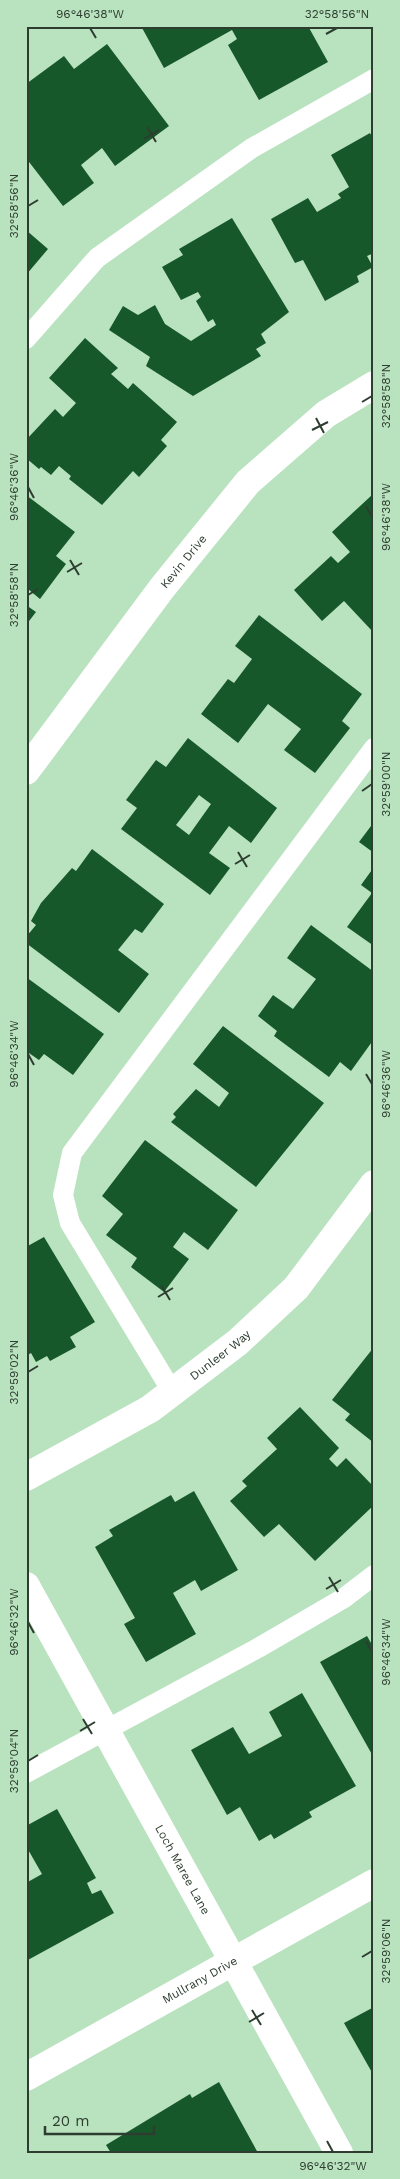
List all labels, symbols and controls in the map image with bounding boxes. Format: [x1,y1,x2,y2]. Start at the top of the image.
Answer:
text: 96°46'38"W [56,7,125,21]
text: 32°58'56"N [305,7,369,21]
text: 32°58'56"N [7,174,21,238]
text: 32°58'58"N [379,364,393,428]
text: 96°46'36"W [7,453,21,521]
text: 96°46'38"W [379,482,393,551]
street label: Kevin Drive [158,532,209,591]
text: 32°58'58"N [7,563,21,627]
text: 32°59'00"N [379,751,393,817]
text: 96°46'34"W [7,1020,21,1088]
text: 96°46'36"W [379,1050,393,1118]
street label: Dunleer Way [187,1326,254,1383]
text: 32°59'02"N [7,1340,21,1404]
text: 96°46'32"W [7,1588,21,1656]
text: 96°46'34"W [379,1618,393,1686]
text: 32°59'04"N [7,1729,21,1793]
street label: Loch Maree Lane [152,1822,213,1917]
text: 32°59'06"N [379,1918,393,1984]
street label: Mullrany Drive [160,1954,240,2007]
scale bar [45,2104,154,2136]
text: 20 m [52,2112,90,2130]
text: 96°46'32"W [299,2159,367,2173]

